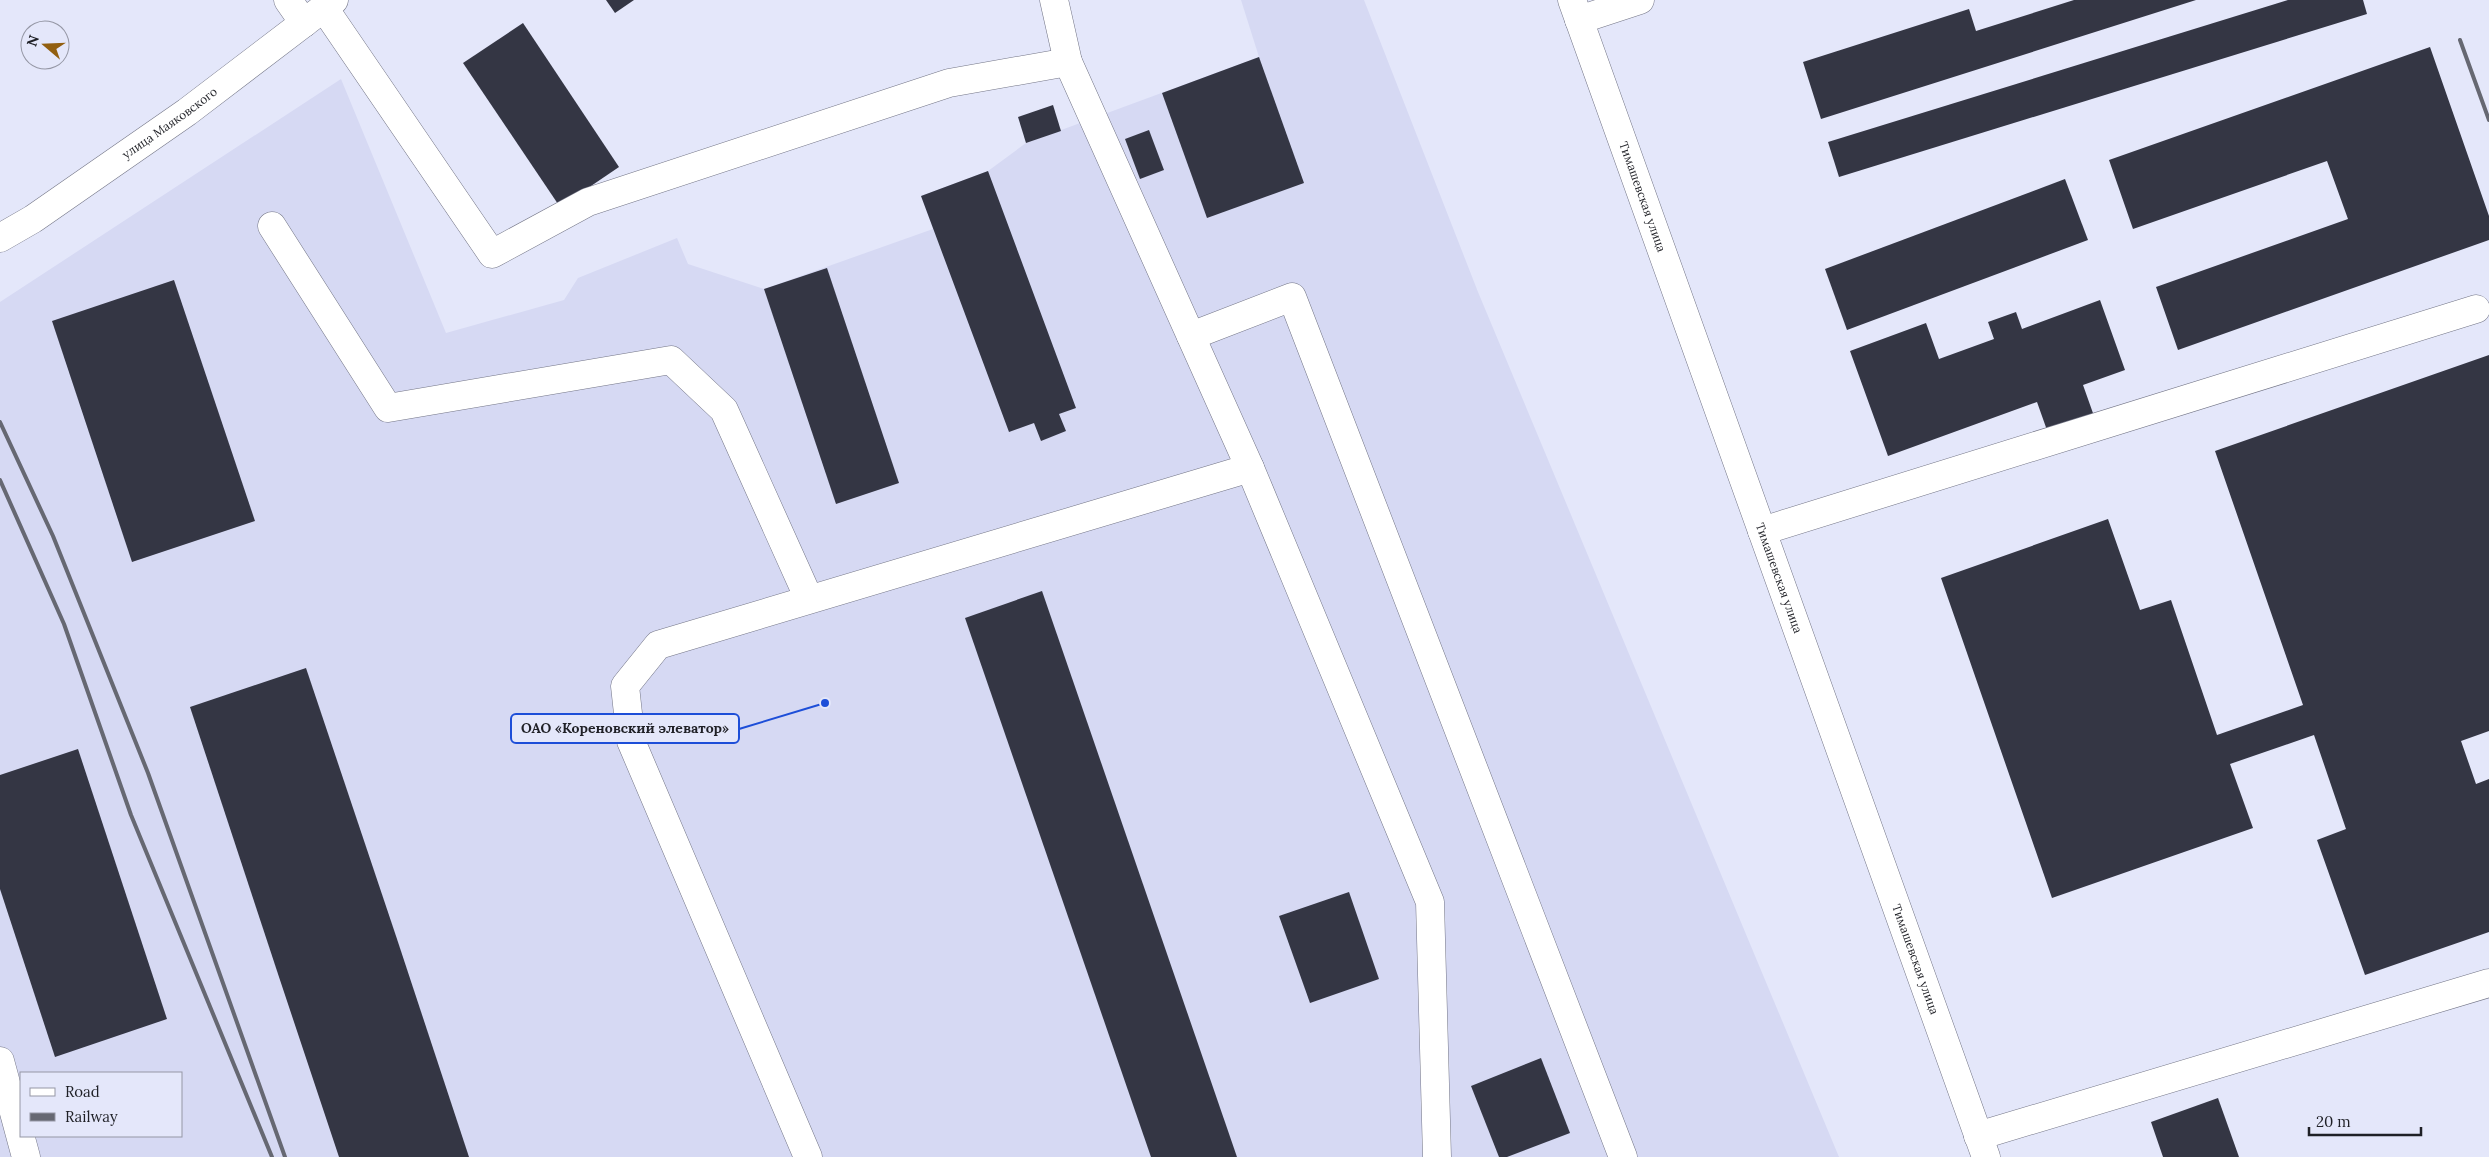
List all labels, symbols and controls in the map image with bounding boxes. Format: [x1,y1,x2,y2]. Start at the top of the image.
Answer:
north arrow [20,20,70,70]
text: N [22,33,43,49]
street label: улица Маяковского [119,84,220,162]
street label: Тимашевская улица [1616,139,1670,254]
street label: Тимашевская улица [1753,521,1806,635]
callout: ОАО «Кореновский элеватор» [511,714,739,743]
text: ОАО «Кореновский элеватор» [521,719,729,737]
street label: Тимашевская улица [1889,902,1942,1016]
legend [20,1072,182,1137]
text: Road [65,1082,100,1101]
scale bar [2309,1104,2422,1136]
text: Railway [65,1107,118,1126]
text: 20 m [2316,1112,2351,1131]

